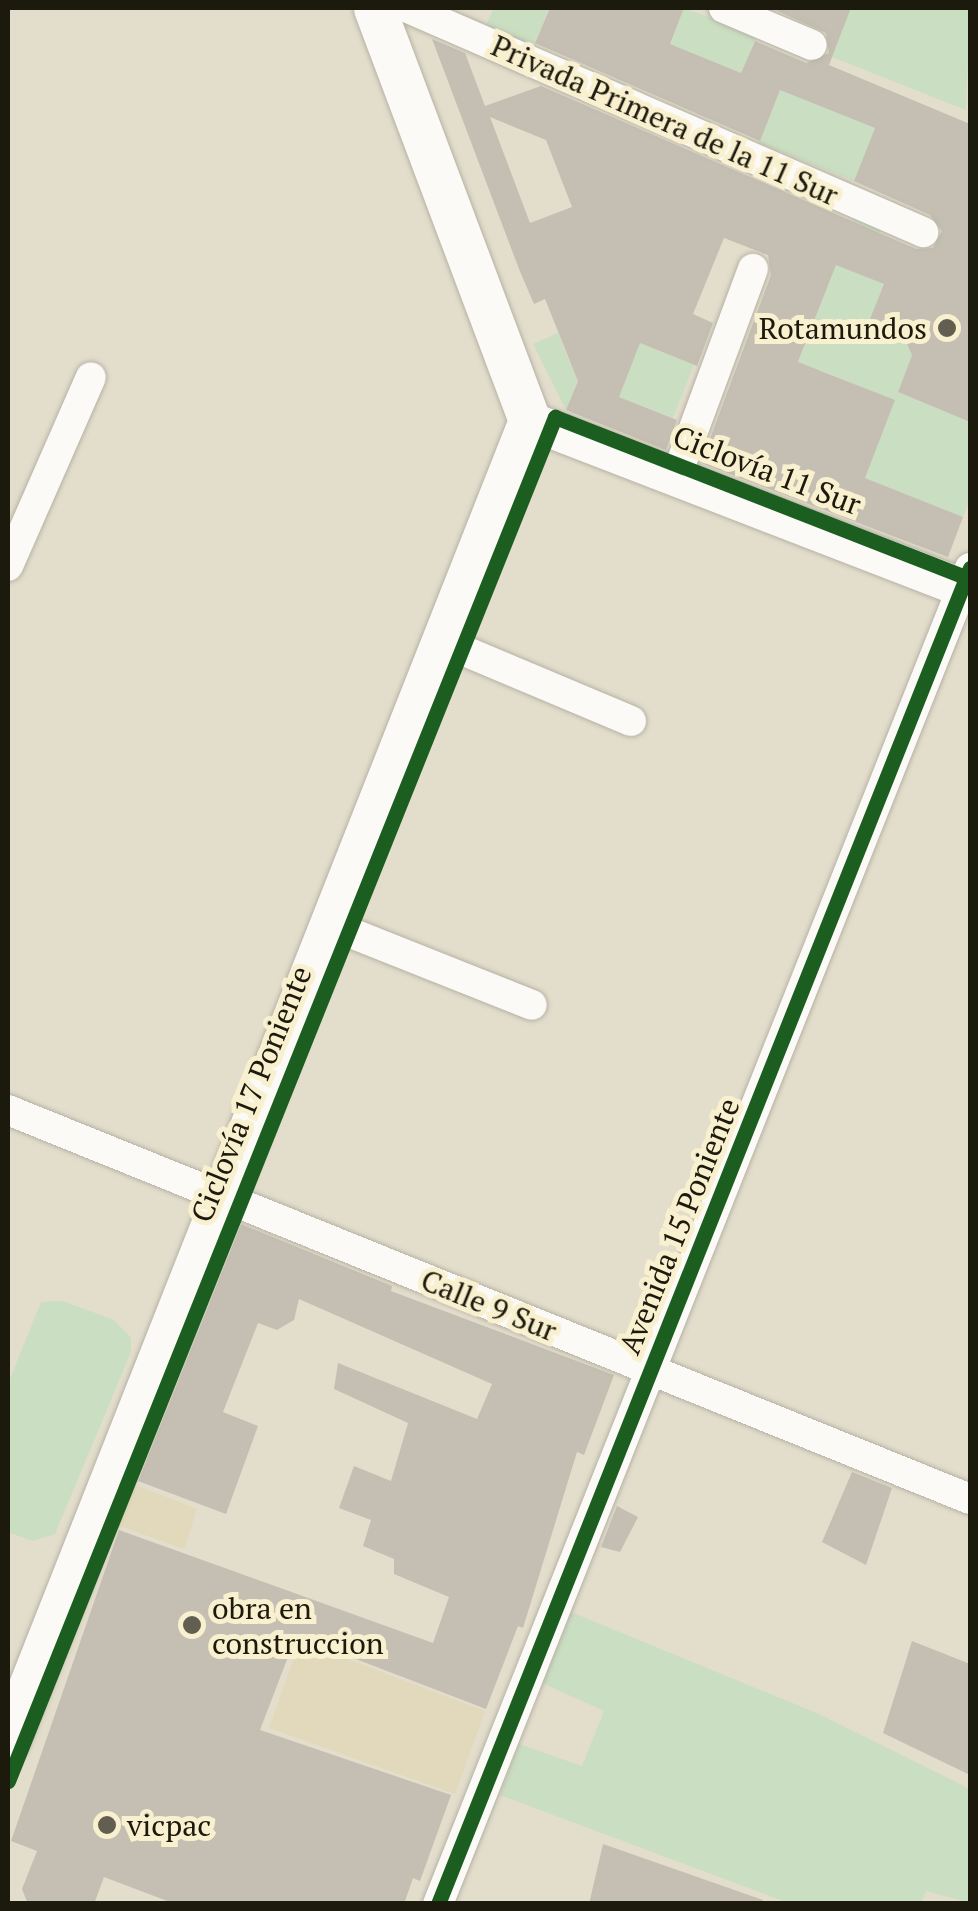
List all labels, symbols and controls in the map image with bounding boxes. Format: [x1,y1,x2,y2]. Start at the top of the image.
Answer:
street label: Privada Primera de la 11 Sur [486,27,844,213]
place label: Rotamundos [759,310,927,346]
marker: Rotamundos [936,317,958,339]
street label: Ciclovía 11 Sur [668,418,866,522]
street label: Ciclovía 17 Poniente [183,961,319,1227]
street label: Avenida 15 Poniente [611,1093,747,1359]
street label: Calle 9 Sur [416,1262,562,1348]
place label: obra en construccion [212,1590,384,1660]
marker: obra en construccion [181,1614,203,1636]
place label: vicpac [127,1807,211,1843]
marker: vicpac [96,1814,118,1836]

